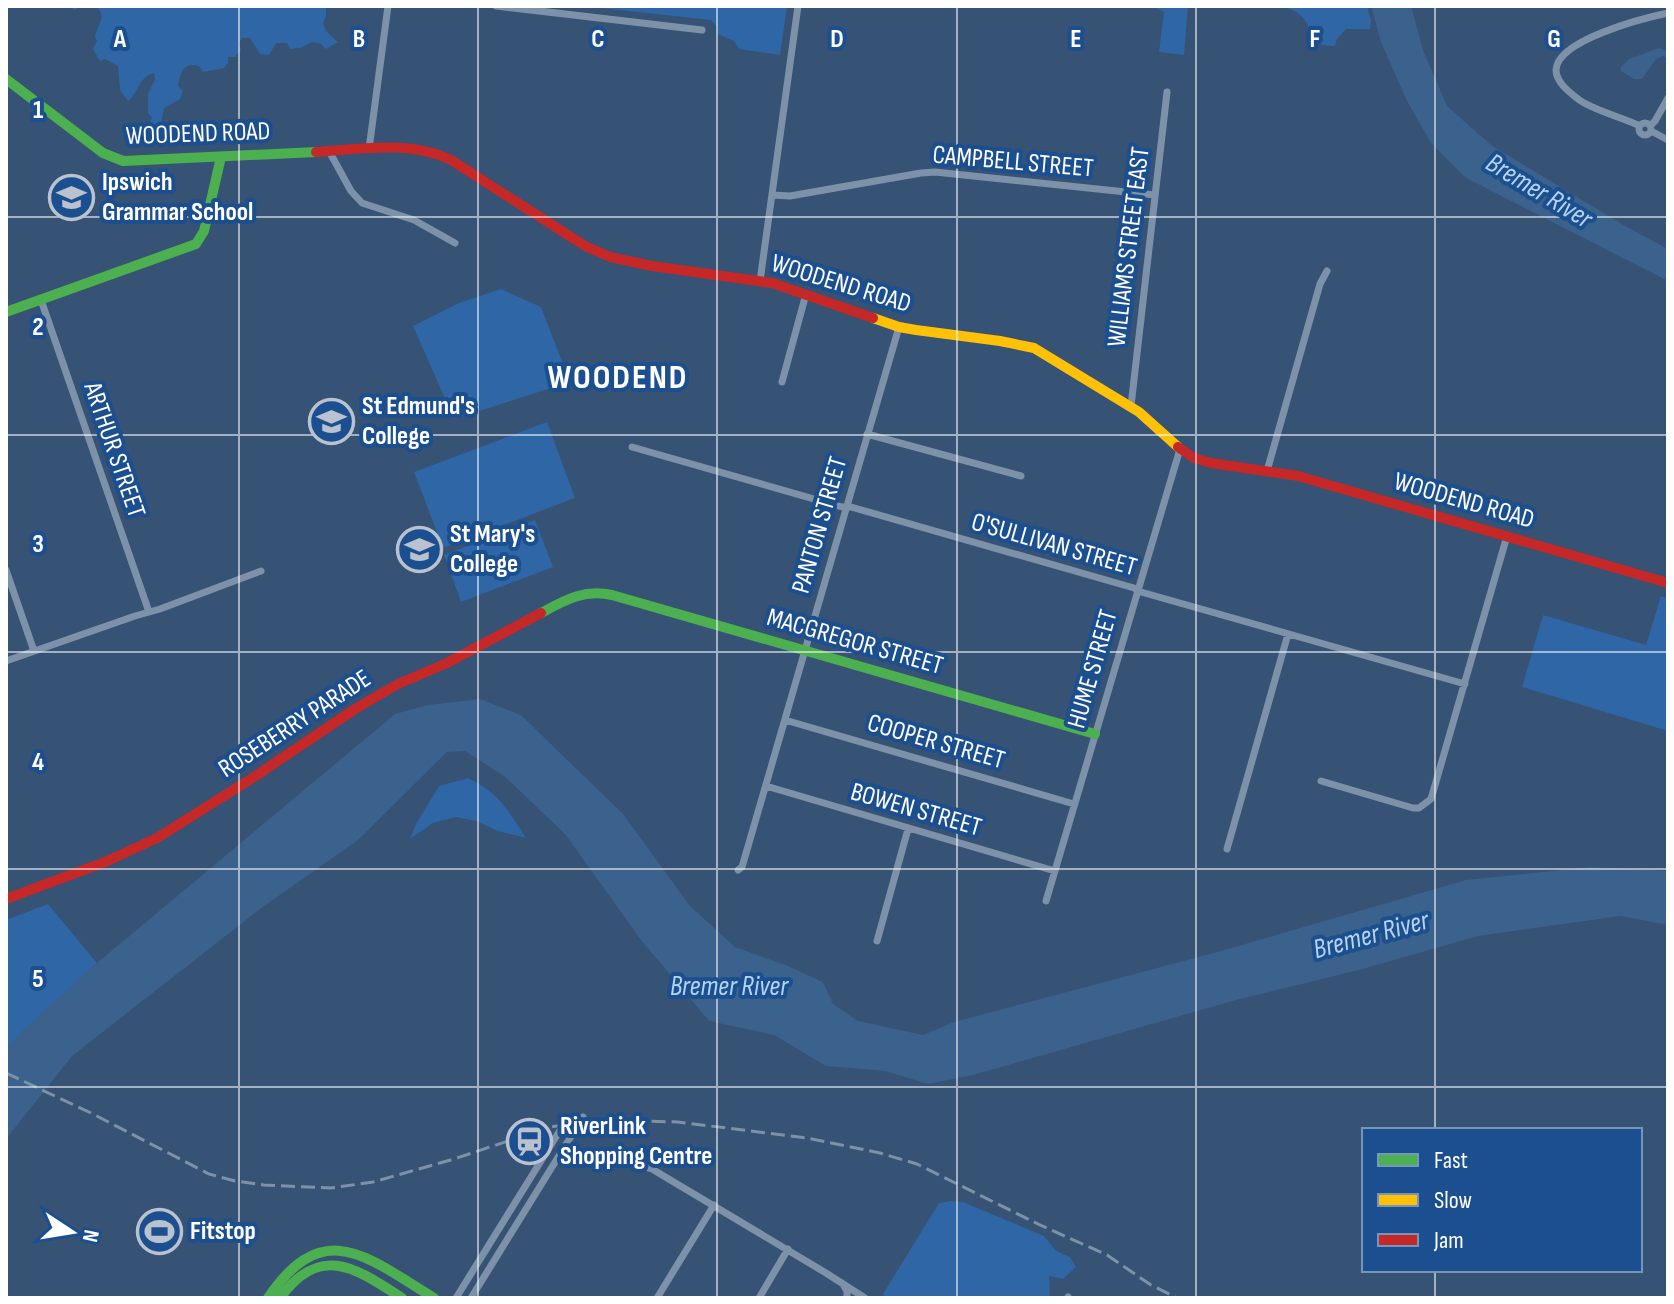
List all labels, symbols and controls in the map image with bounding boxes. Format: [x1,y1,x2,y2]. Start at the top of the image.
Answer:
text: A [113,24,127,55]
text: B [353,24,365,55]
text: C [591,24,605,55]
text: D [830,24,844,55]
text: E [1070,24,1082,55]
text: F [1310,24,1321,55]
text: G [1547,24,1561,55]
text: 1 [33,95,43,126]
street label: WOODEND ROAD [125,116,271,152]
street label: CAMPBELL STREET [931,140,1095,184]
street label: WILLIAMS STREET EAST [1101,145,1157,349]
water label: Bremer River [1480,146,1599,236]
place label: Ipswich Grammar School [102,167,253,228]
school or university icon: Ipswich Grammar School [47,173,95,221]
street label: WOODEND ROAD [767,248,915,320]
text: 2 [32,312,44,343]
district label: WOODEND [548,357,688,398]
street label: ARTHUR STREET [76,377,152,522]
place label: St Edmund's College [362,391,475,452]
school or university icon: St Edmund's College [307,397,355,445]
street label: PANTON STREET [786,453,854,597]
street label: WOODEND ROAD [1390,466,1538,536]
street label: O'SULLIVAN STREET [968,507,1140,583]
place label: St Mary's College [450,519,535,580]
school or university icon: St Mary's College [395,525,443,573]
text: 3 [32,529,44,560]
street label: MACGREGOR STREET [763,602,947,682]
street label: HUME STREET [1061,606,1125,732]
street label: ROSEBERRY PARADE [213,663,377,785]
street label: COOPER STREET [864,708,1008,776]
text: 4 [32,747,44,778]
street label: BOWEN STREET [847,777,985,843]
water label: Bremer River [1310,903,1433,966]
text: 5 [32,964,44,995]
water label: Bremer River [670,970,789,1003]
place label: RiverLink Shopping Centre [560,1111,712,1172]
station icon: RiverLink Shopping Centre [505,1117,553,1165]
legend [1362,1128,1642,1272]
text: Fast [1434,1146,1468,1175]
text: Slow [1434,1186,1472,1215]
north arrow [32,1192,112,1272]
sports icon: Fitstop [135,1207,183,1255]
place label: Fitstop [190,1216,256,1247]
text: Jam [1433,1226,1464,1255]
text: N [76,1227,105,1244]

